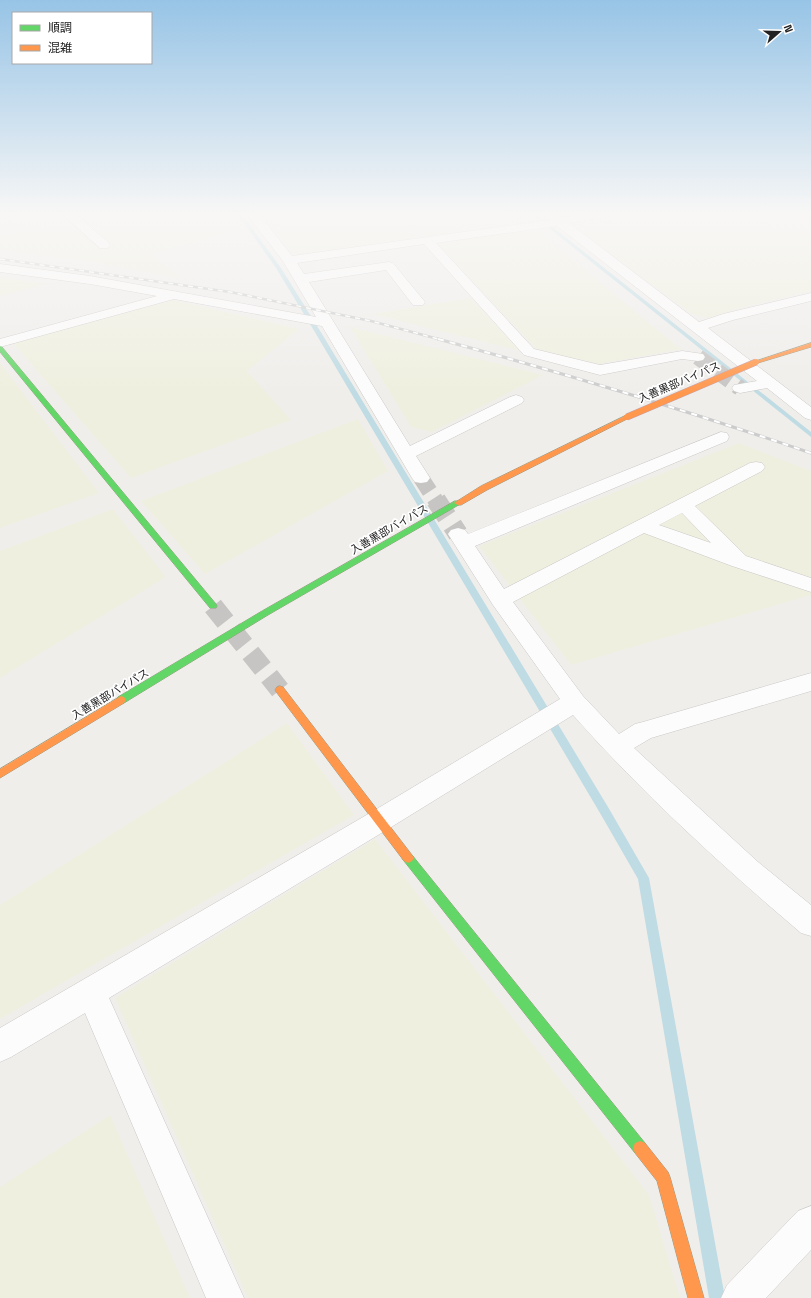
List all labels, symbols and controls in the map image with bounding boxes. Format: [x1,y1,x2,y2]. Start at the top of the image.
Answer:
legend [12,12,152,64]
north arrow [759,12,799,52]
text: 順調 [48,20,72,36]
text: N [781,23,796,34]
text: 混雑 [48,40,72,56]
street label: 入善黒部バイパス [636,358,722,406]
street label: 入善黒部バイパス [347,501,431,557]
street label: 入善黒部バイパス [69,665,151,723]

